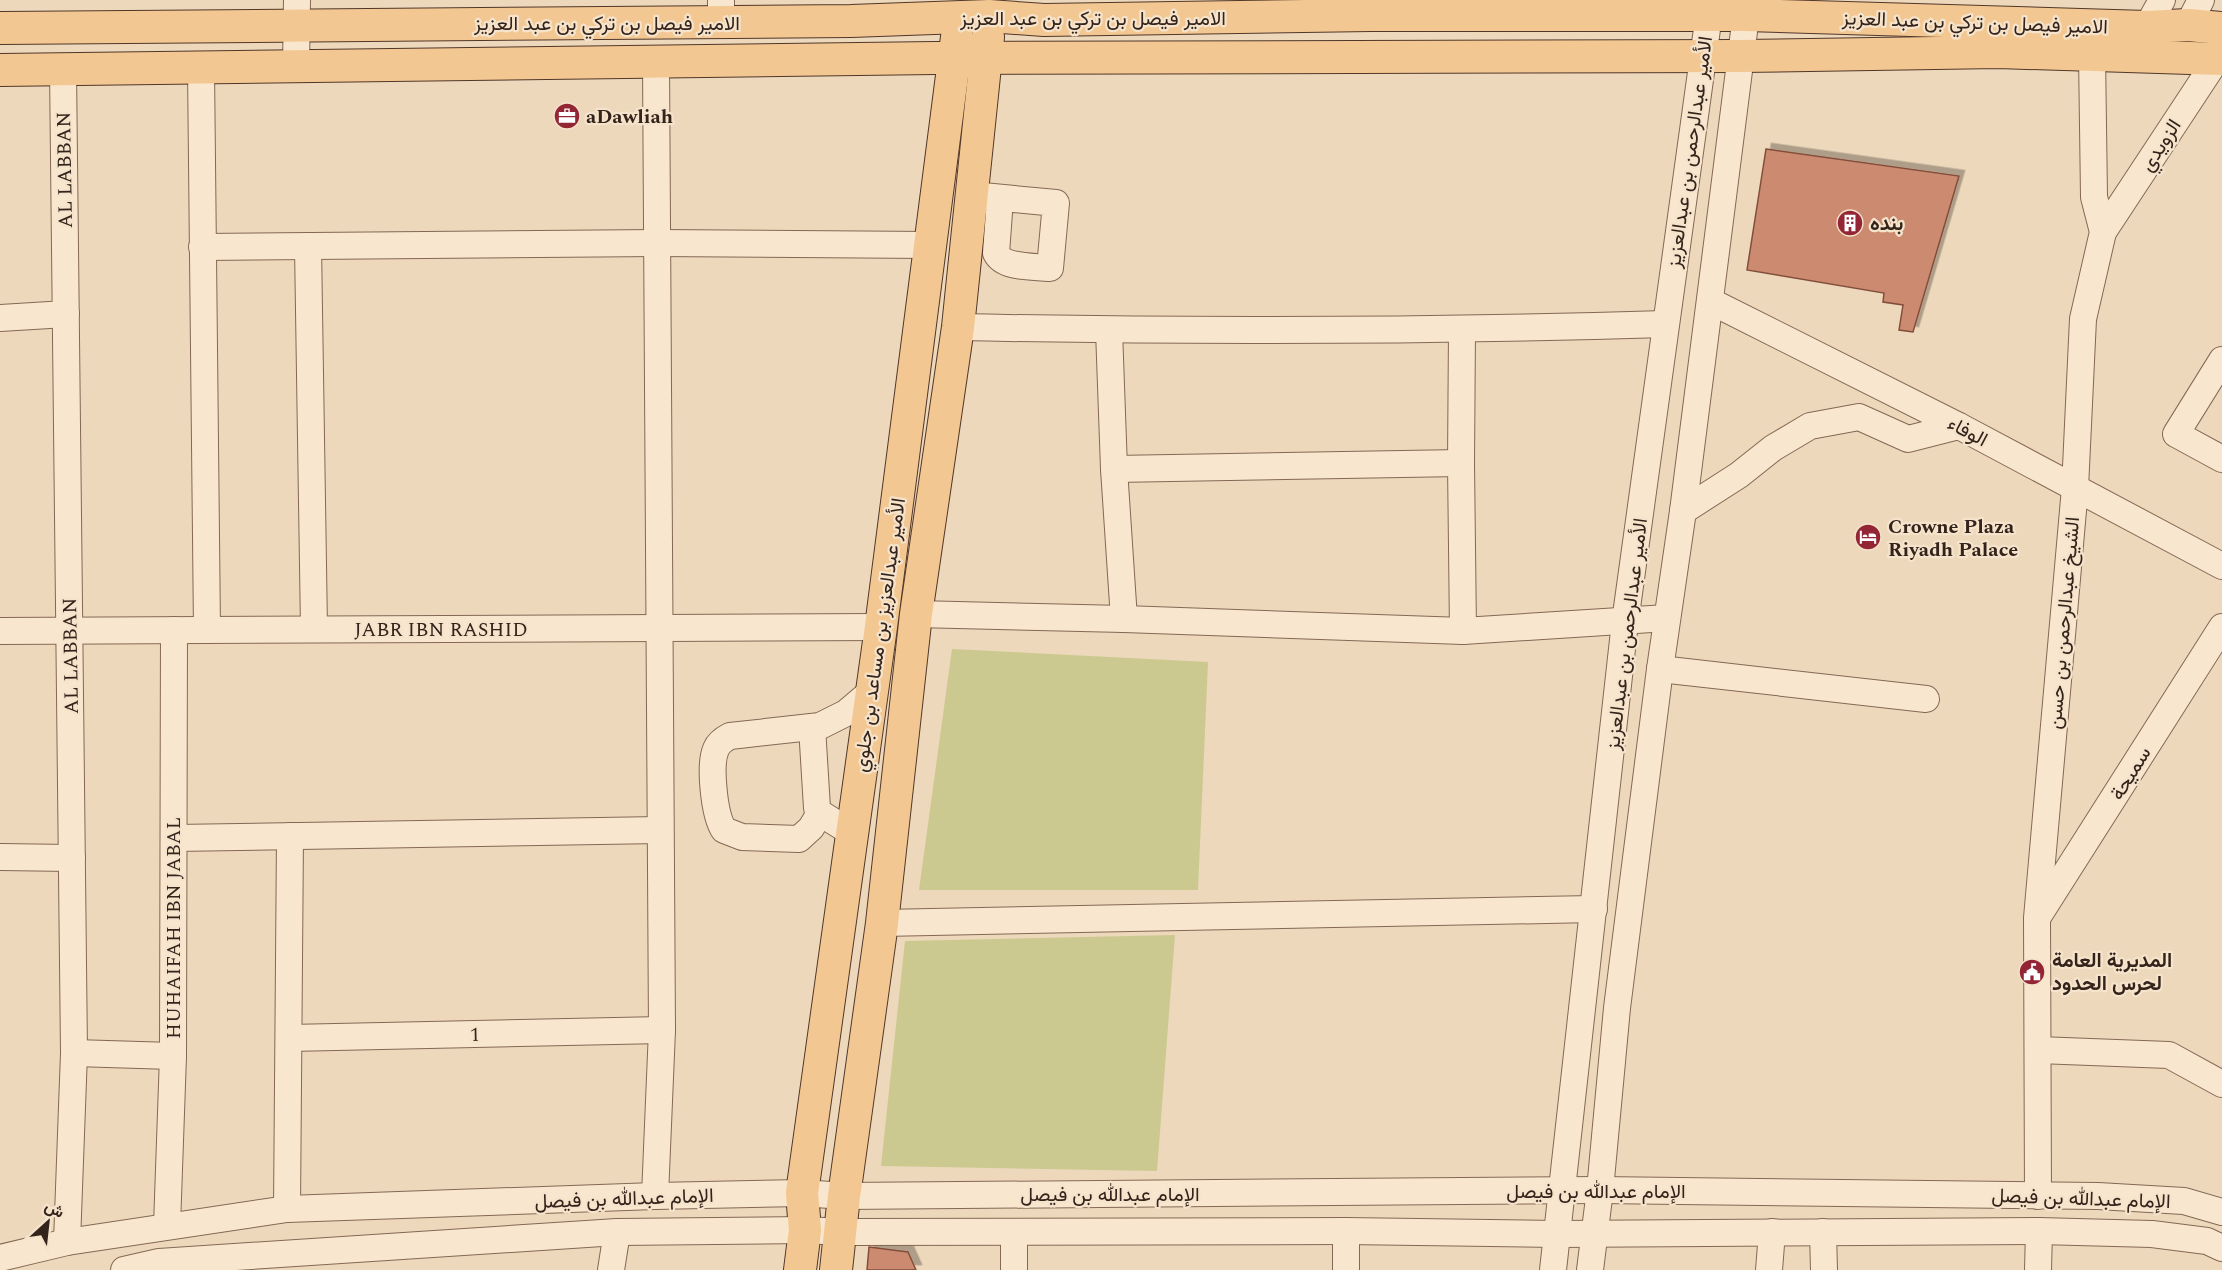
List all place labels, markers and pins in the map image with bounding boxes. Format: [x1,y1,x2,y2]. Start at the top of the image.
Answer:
office icon: aDawliah [552,101,582,131]
place label: aDawliah [586,102,673,132]
building icon: بنده [1835,208,1865,238]
place label: بنده [1870,209,1903,239]
place label: Crowne Plaza Riyadh Palace [1888,512,2018,565]
hotel icon: Crowne Plaza Riyadh Palace [1853,522,1883,552]
place label: المديرية العامة لحرس الحدود [2052,946,2172,999]
public building icon: المديرية العامة لحرس الحدود [2017,957,2047,987]

